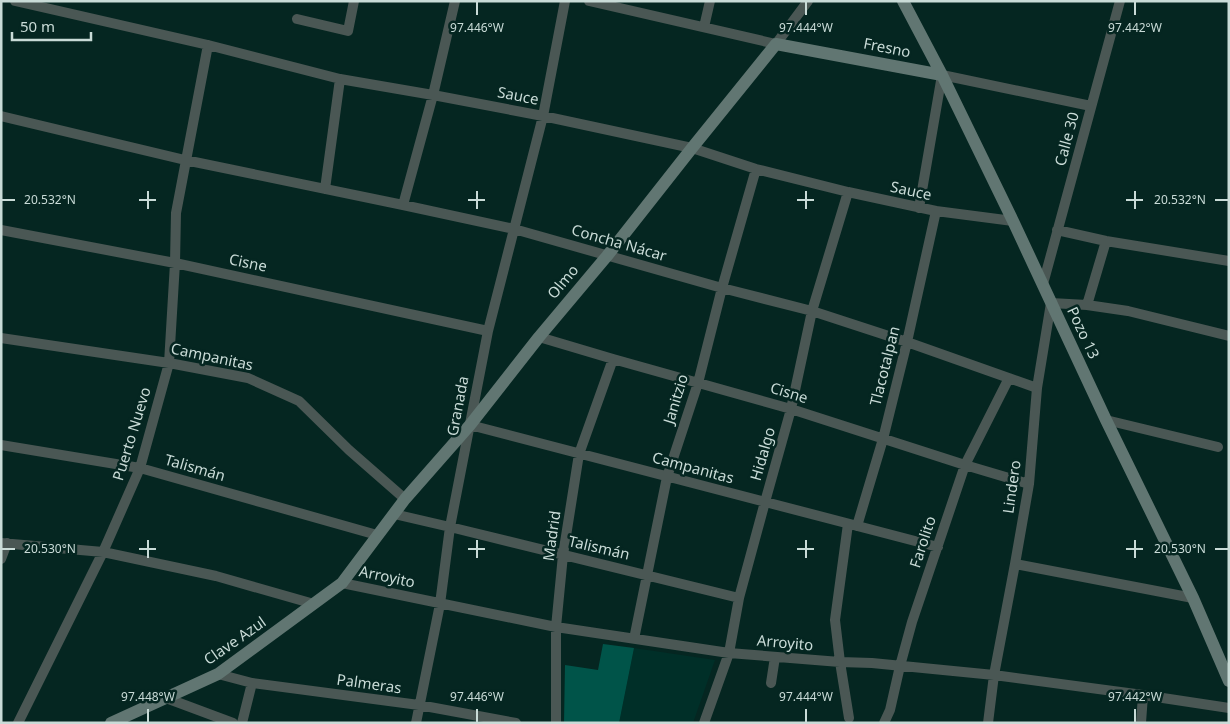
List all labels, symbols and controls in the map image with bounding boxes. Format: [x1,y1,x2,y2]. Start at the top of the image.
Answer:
scale bar [12,10,91,42]
text: 50 m [20,16,55,36]
text: 97.446°W [450,19,504,36]
text: 97.444°W [779,19,833,36]
text: 97.442°W [1108,19,1162,36]
street label: Fresno [862,33,912,61]
street label: Sauce [496,81,541,109]
street label: Calle 30 [1049,110,1083,168]
street label: Sauce [889,176,934,204]
text: 20.532°N [24,191,76,208]
text: 20.532°N [1154,191,1206,208]
street label: Concha Nácar [569,219,669,265]
street label: Cisne [227,248,269,276]
street label: Olmo [542,260,582,303]
street label: Pozo 13 [1063,303,1105,362]
street label: Tlacotalpan [864,324,904,408]
street label: Campanitas [169,338,255,375]
street label: Janitzio [657,371,692,428]
street label: Granada [441,374,473,437]
street label: Cisne [768,377,811,407]
street label: Puerto Nuevo [107,384,155,483]
street label: Hidalgo [745,425,779,483]
street label: Campanitas [650,447,736,488]
street label: Talismán [163,449,228,485]
street label: Lindero [997,459,1025,515]
street label: Madrid [538,509,564,562]
street label: Farolito [904,513,940,570]
street label: Talismán [567,530,632,564]
text: 20.530°N [24,540,76,557]
text: 20.530°N [1154,540,1206,557]
street label: Arroyito [358,560,417,592]
street label: Clave Azul [199,611,269,669]
street label: Arroyito [756,630,814,654]
street label: Palmeras [335,669,403,697]
text: 97.448°W [121,688,175,705]
text: 97.446°W [450,688,504,705]
text: 97.444°W [779,688,833,705]
text: 97.442°W [1108,688,1162,705]

